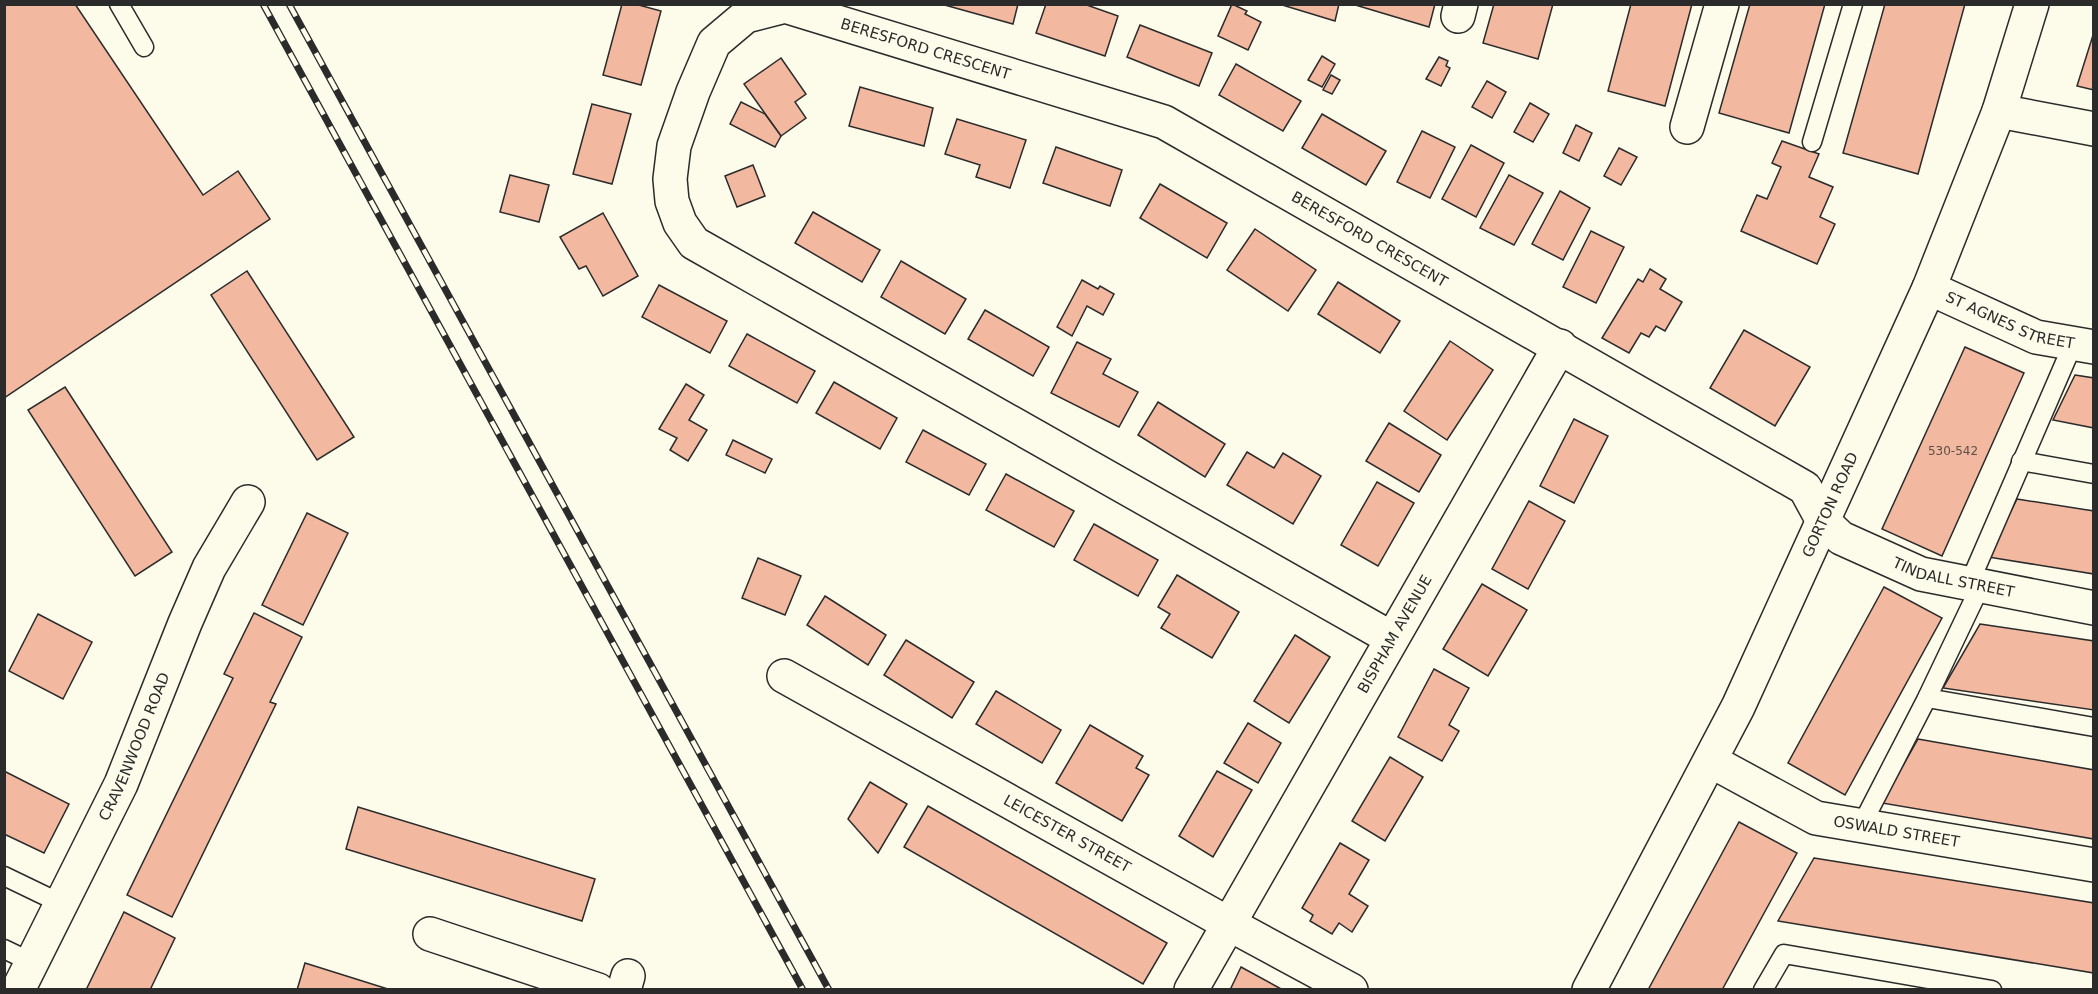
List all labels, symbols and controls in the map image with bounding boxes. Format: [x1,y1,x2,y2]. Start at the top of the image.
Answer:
street label: BERESFORD CRESCENT [838,15,1014,84]
street label: BERESFORD CRESCENT [1288,188,1451,291]
street label: ST AGNES STREET [1943,288,2077,353]
house number: 530-542 [1928,444,1978,458]
street label: GORTON ROAD [1798,449,1862,560]
street label: TINDALL STREET [1889,553,2017,601]
street label: BISPHAM AVENUE [1354,572,1436,697]
street label: CRAVENWOOD ROAD [95,670,173,824]
street label: LEICESTER STREET [1000,791,1135,877]
street label: OSWALD STREET [1832,812,1962,851]

